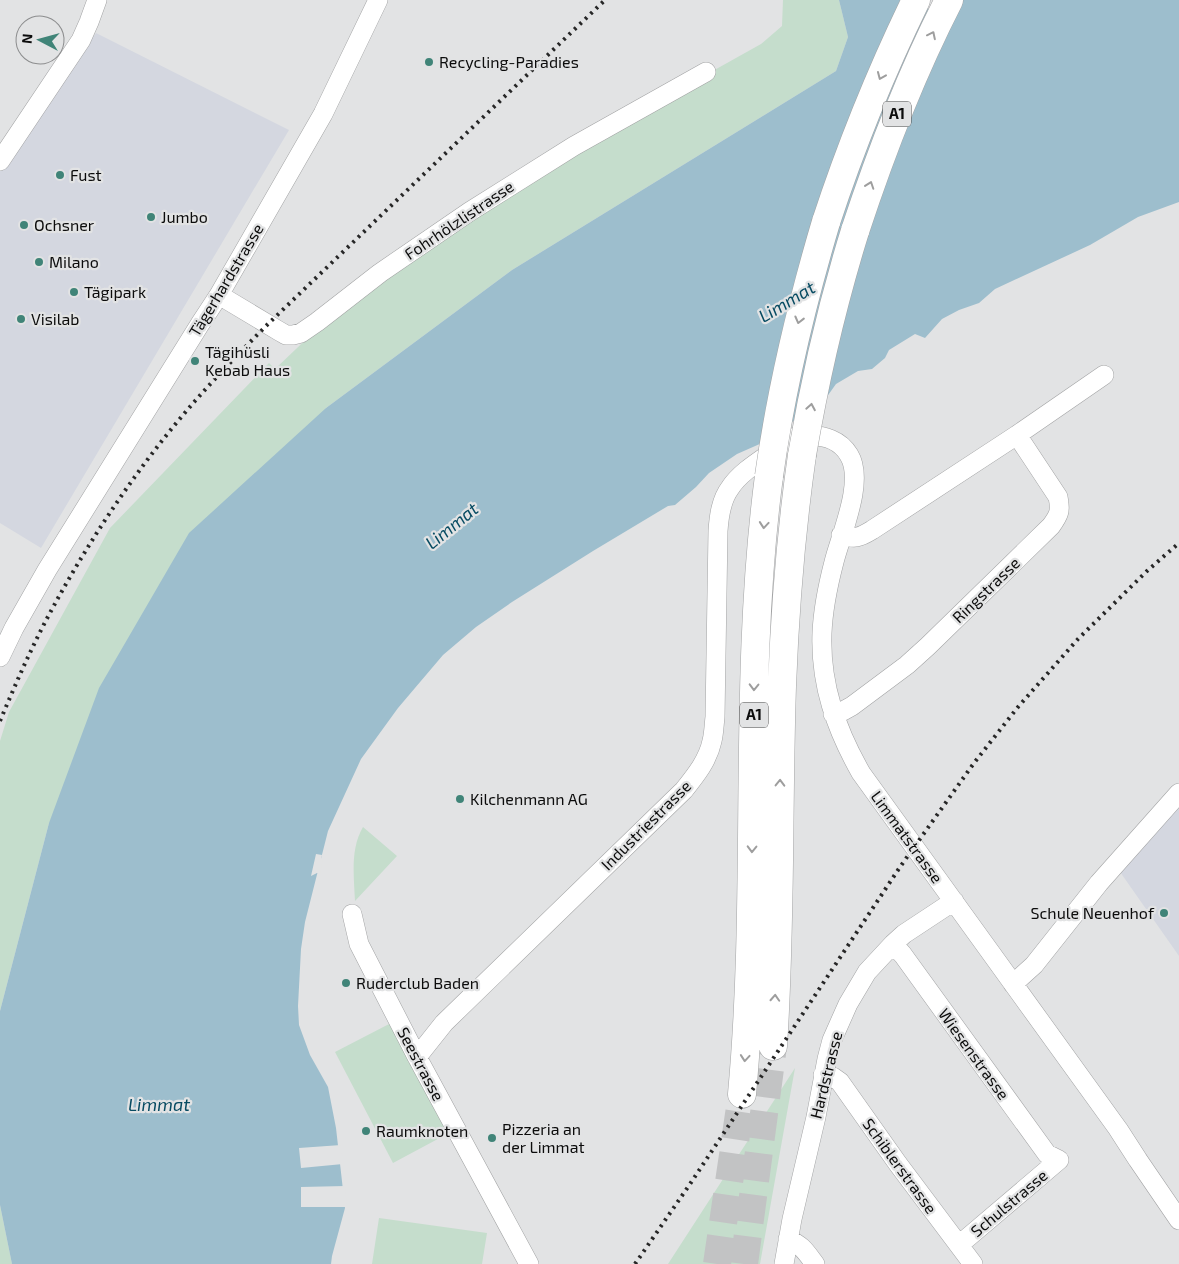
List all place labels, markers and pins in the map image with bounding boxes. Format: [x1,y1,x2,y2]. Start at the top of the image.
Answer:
place label: Recycling-Paradies [439,52,579,71]
marker: Recycling-Paradies [423,56,435,68]
place label: Fust [70,165,102,184]
marker: Fust [54,169,66,181]
place label: Jumbo [161,207,208,226]
marker: Jumbo [145,211,157,223]
place label: Ochsner [34,215,95,234]
marker: Ochsner [18,219,30,231]
place label: Milano [49,252,99,271]
marker: Milano [33,256,45,268]
place label: Tägipark [84,282,146,301]
marker: Tägipark [68,286,80,298]
place label: Visilab [31,309,79,328]
marker: Visilab [15,313,27,325]
place label: Tägihüsli Kebab Haus [205,342,290,379]
marker: Tägihüsli Kebab Haus [189,355,201,367]
place label: Kilchenmann AG [470,789,588,808]
marker: Kilchenmann AG [454,793,466,805]
place label: Schule Neuenhof [1031,903,1155,922]
marker: Schule Neuenhof [1158,907,1170,919]
place label: Ruderclub Baden [356,973,479,992]
marker: Ruderclub Baden [340,977,352,989]
place label: Pizzeria an der Limmat [502,1119,585,1156]
place label: Raumknoten [376,1121,468,1140]
marker: Raumknoten [360,1125,372,1137]
marker: Pizzeria an der Limmat [486,1132,498,1144]

